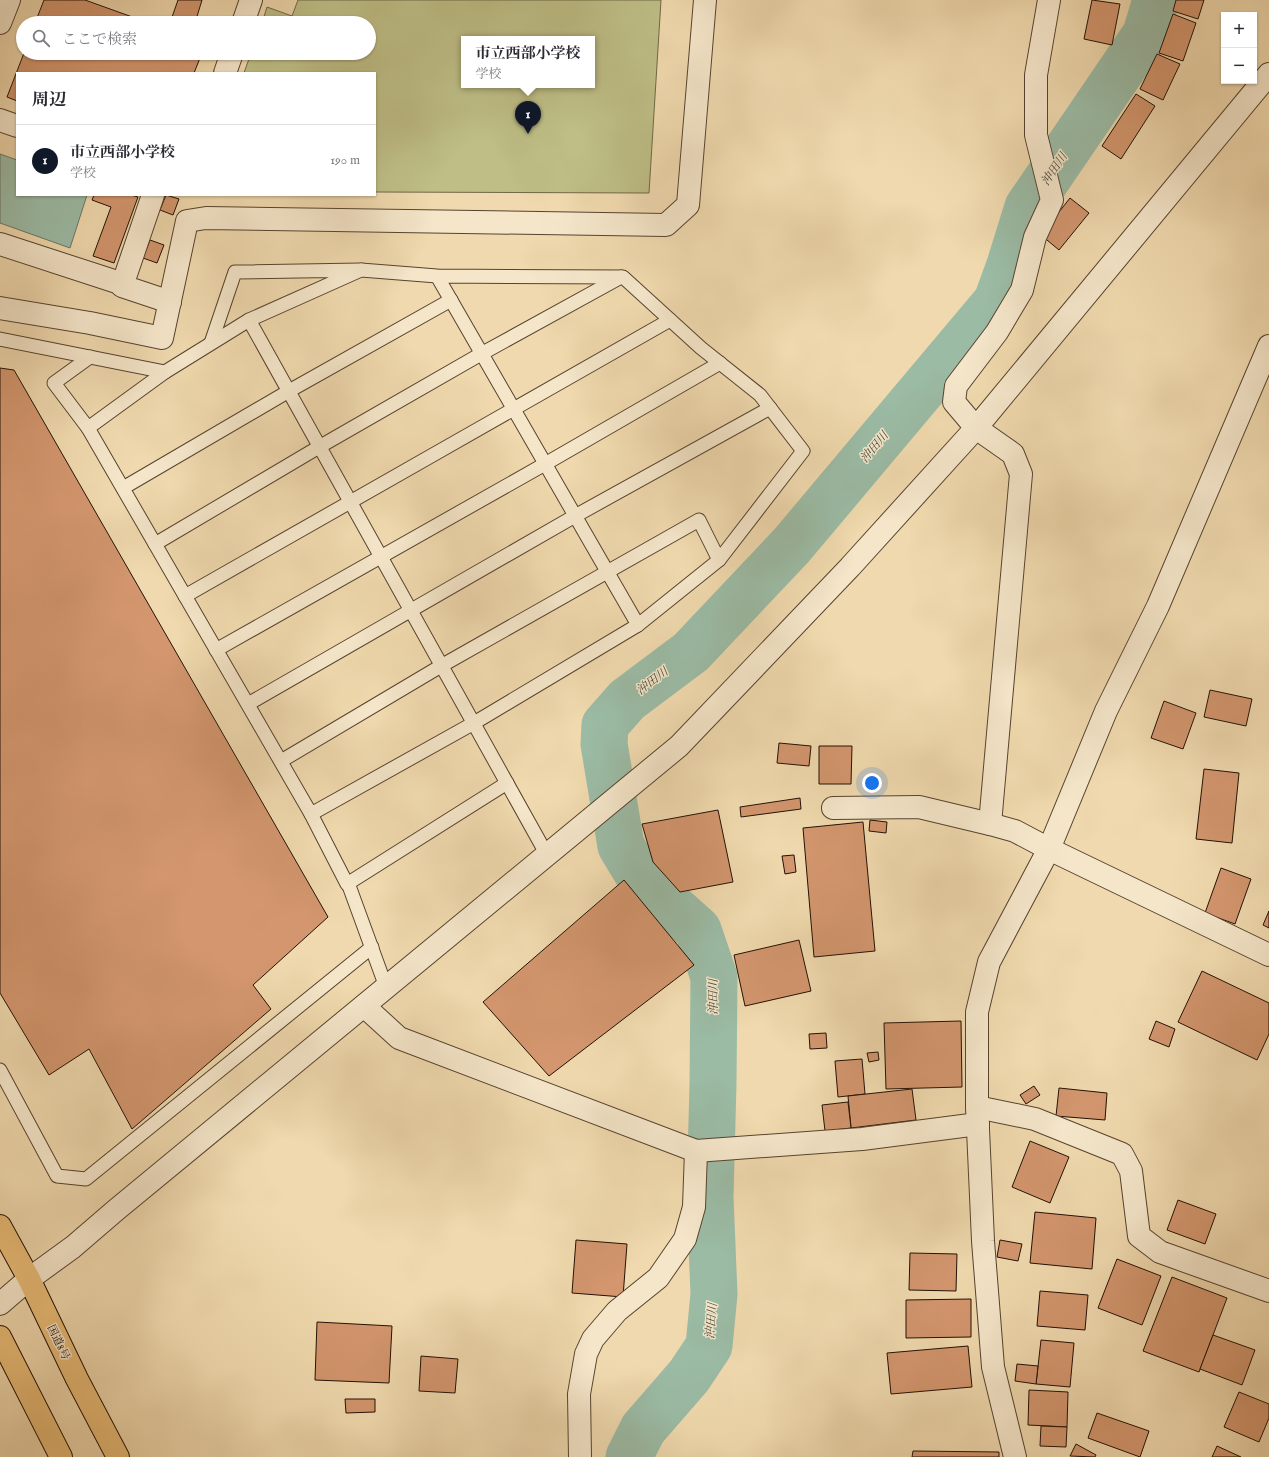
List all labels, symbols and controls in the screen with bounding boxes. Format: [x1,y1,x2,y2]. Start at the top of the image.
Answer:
map controls [1221,12,1257,84]
button: + [1221,12,1257,48]
search box [16,16,376,60]
icon: search [30,27,52,49]
text: ここで検索 [62,30,137,49]
popup [461,36,595,88]
text: 市立西部小学校 [475,44,581,63]
button: − [1221,48,1257,84]
text: 学校 [475,66,502,83]
text: 周辺 [32,90,66,111]
pin: 1 [515,101,541,134]
text: 市立西部小学校 [70,143,175,162]
water label: 沖田川 [1038,149,1072,188]
text: 1 [43,152,47,169]
text: 190 m [330,152,360,169]
text: 学校 [70,165,96,182]
water label: 沖田川 [857,427,893,466]
water label: 沖田川 [633,663,673,698]
your location [862,773,882,793]
water label: 沖田川 [706,977,721,1015]
water label: 沖田川 [702,1300,721,1340]
street label: 国道8号 [44,1323,73,1362]

